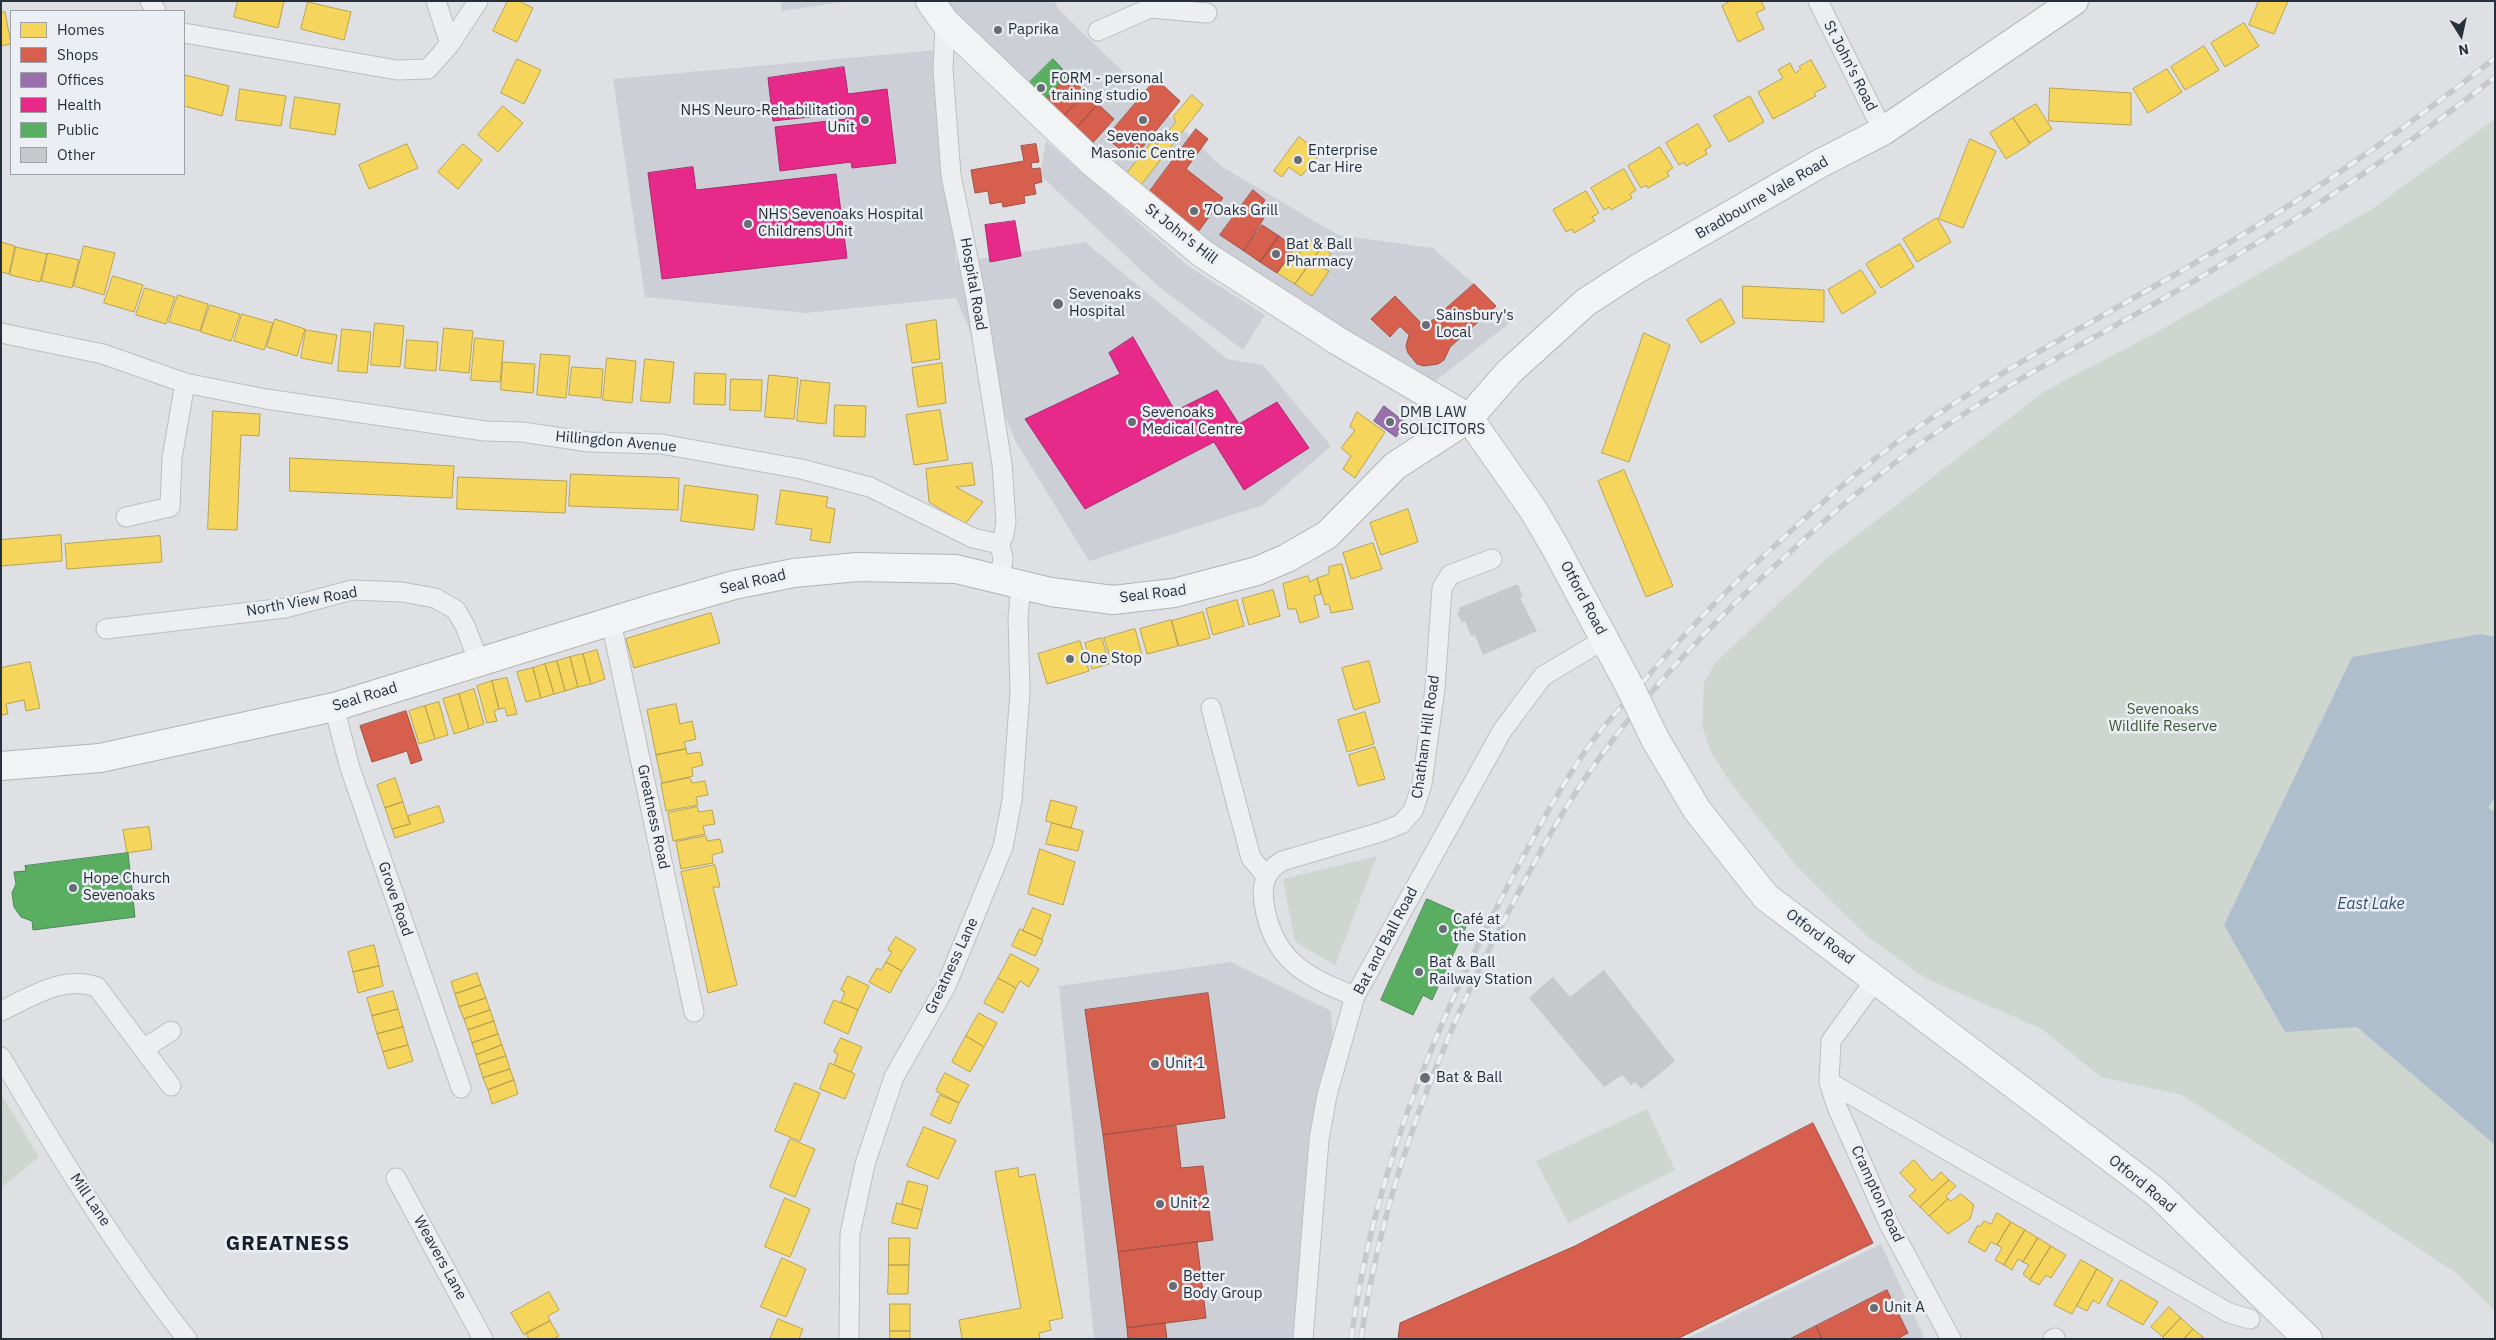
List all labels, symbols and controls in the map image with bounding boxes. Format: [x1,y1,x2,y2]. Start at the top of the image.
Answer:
legend [10,10,185,175]
north arrow [2436,10,2486,60]
street label: St John's Road [1819,18,1881,114]
text: Homes [57,20,105,39]
place label: Paprika [1008,21,1059,39]
marker: Paprika [992,24,1004,36]
text: N [2457,40,2470,60]
text: Shops [57,45,99,64]
text: Offices [57,70,104,89]
place label: FORM - personal training studio [1051,70,1163,105]
marker: FORM - personal training studio [1035,82,1047,94]
text: Health [57,95,102,114]
place label: NHS Neuro-Rehabilitation Unit [681,102,855,137]
marker: NHS Neuro-Rehabilitation Unit [859,114,871,126]
marker: Sevenoaks Masonic Centre [1137,114,1149,126]
text: Public [57,120,99,139]
place label: Sevenoaks Masonic Centre [1091,128,1195,163]
place label: Enterprise Car Hire [1308,142,1378,177]
text: Other [57,145,95,164]
street label: Bradbourne Vale Road [1692,153,1832,243]
marker: Enterprise Car Hire [1292,154,1304,166]
street label: St John's Hill [1141,200,1221,268]
place label: 7Oaks Grill [1204,202,1278,220]
marker: 7Oaks Grill [1188,205,1200,217]
place label: NHS Sevenoaks Hospital Childrens Unit [758,206,923,241]
marker: NHS Sevenoaks Hospital Childrens Unit [742,218,754,230]
street label: Hospital Road [956,236,990,332]
place label: Bat & Ball Pharmacy [1286,236,1353,271]
marker: Bat & Ball Pharmacy [1270,248,1282,260]
place label: Sevenoaks Hospital [1069,286,1141,321]
marker: Sevenoaks Hospital [1051,297,1065,311]
place label: Sainsbury's Local [1436,307,1514,342]
marker: Sainsbury's Local [1420,319,1432,331]
place label: Sevenoaks Medical Centre [1142,404,1243,439]
place label: DMB LAW SOLICITORS [1400,404,1485,439]
marker: Sevenoaks Medical Centre [1126,416,1138,428]
marker: DMB LAW SOLICITORS [1384,416,1396,428]
street label: Hillingdon Avenue [555,428,677,456]
street label: Otford Road [1556,558,1610,638]
street label: Seal Road [718,566,788,598]
street label: Seal Road [1119,581,1187,607]
street label: North View Road [245,583,359,621]
place label: One Stop [1080,650,1142,668]
marker: One Stop [1064,653,1076,665]
street label: Chatham Hill Road [1408,674,1444,800]
street label: Seal Road [330,679,400,715]
park label: Sevenoaks Wildlife Reserve [2109,701,2217,736]
street label: Greatness Road [633,763,673,871]
street label: Grove Road [374,859,416,939]
place label: Hope Church Sevenoaks [83,870,170,905]
marker: Hope Church Sevenoaks [67,882,79,894]
street label: Bat and Ball Road [1350,884,1422,998]
water label: East Lake [2337,894,2405,914]
street label: Otford Road [1782,905,1858,969]
place label: Café at the Station [1453,911,1526,946]
street label: Greatness Lane [922,915,982,1017]
marker: Café at the Station [1437,923,1449,935]
place label: Bat & Ball Railway Station [1429,954,1532,989]
marker: Bat & Ball Railway Station [1413,966,1425,978]
place label: Unit 1 [1165,1055,1205,1073]
marker: Unit 1 [1149,1058,1161,1070]
place label: Bat & Ball [1436,1069,1502,1087]
marker: Bat & Ball [1418,1071,1432,1085]
street label: Crampton Road [1847,1143,1907,1245]
street label: Otford Road [2105,1151,2179,1217]
street label: Mill Lane [66,1170,114,1230]
place label: Unit 2 [1170,1195,1210,1213]
marker: Unit 2 [1154,1198,1166,1210]
street label: Weavers Lane [409,1213,471,1303]
district label: GREATNESS [225,1232,351,1256]
place label: Better Body Group [1183,1268,1262,1303]
marker: Better Body Group [1167,1280,1179,1292]
place label: Unit A [1884,1299,1925,1317]
marker: Unit A [1868,1302,1880,1314]

